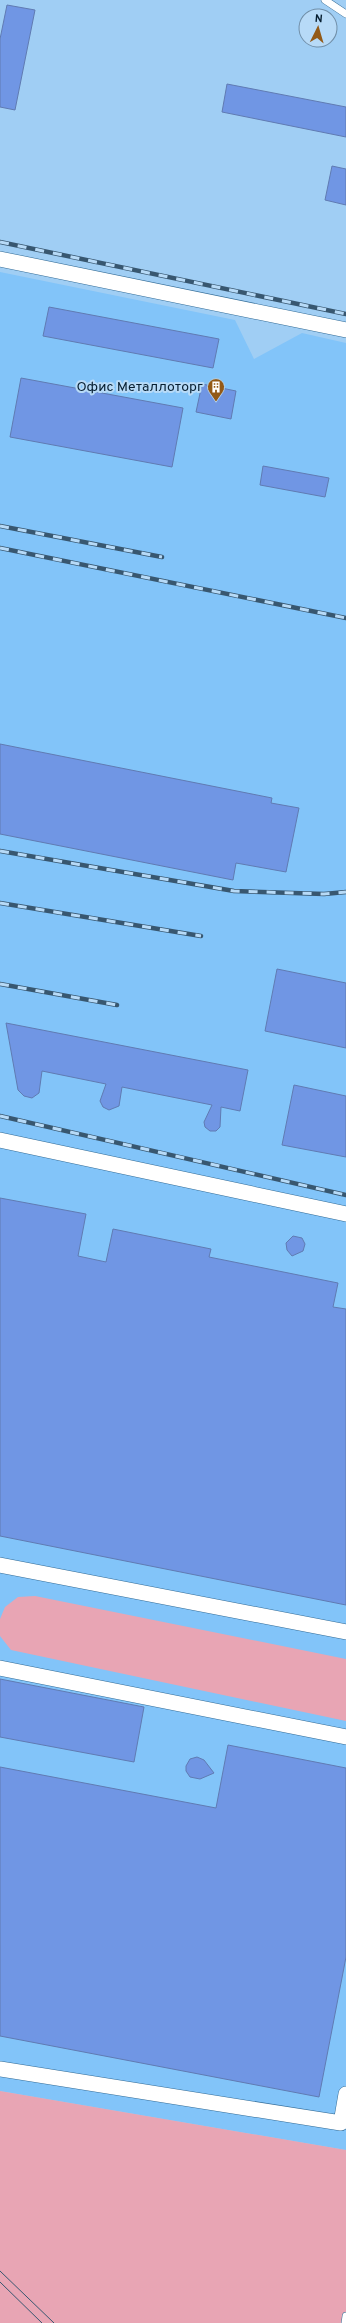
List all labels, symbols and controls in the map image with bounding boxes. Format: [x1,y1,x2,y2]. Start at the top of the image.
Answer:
north arrow [298,8,338,48]
text: N [314,12,323,26]
building icon: Офис Металлоторг [206,377,226,402]
place label: Офис Металлоторг [76,379,203,396]

